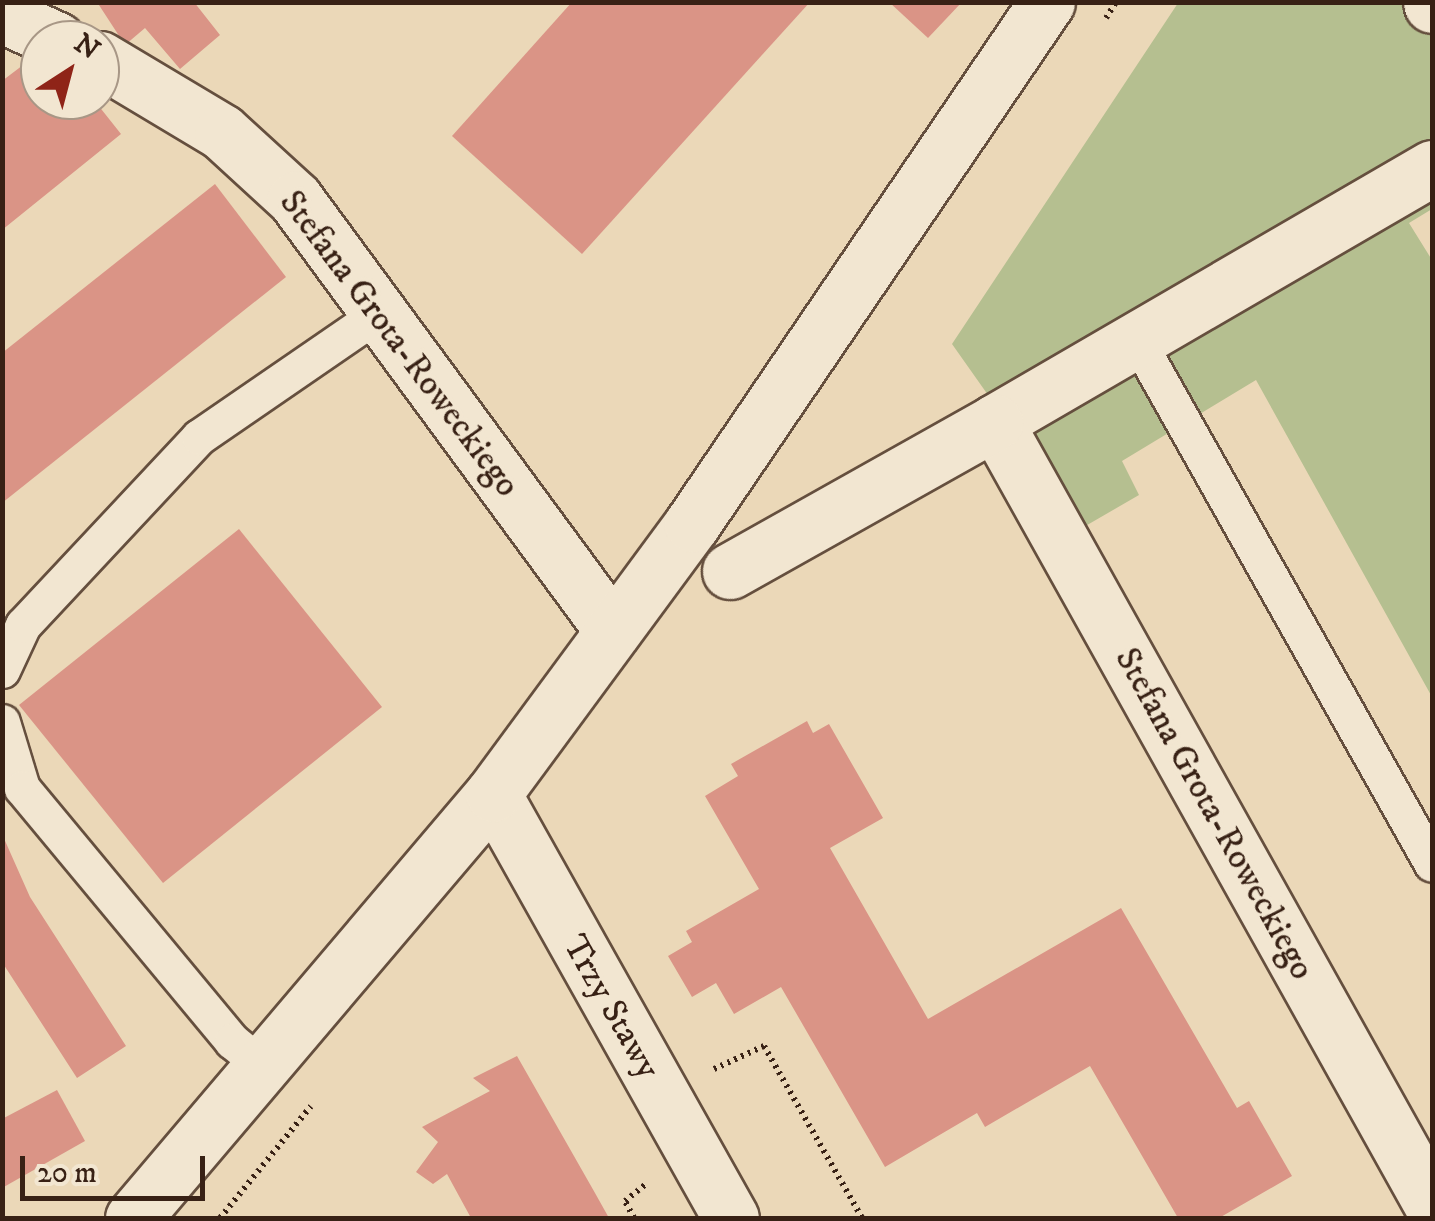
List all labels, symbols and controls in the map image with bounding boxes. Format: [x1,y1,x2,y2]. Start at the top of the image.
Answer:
north arrow [20,20,120,120]
text: N [67,26,106,68]
street label: Stefana Grota-Roweckiego [270,183,528,505]
street label: Stefana Grota-Roweckiego [1105,641,1323,987]
street label: Trzy Stawy [553,928,669,1086]
scale bar [25,1136,210,1198]
text: 20 m [37,1155,97,1192]

